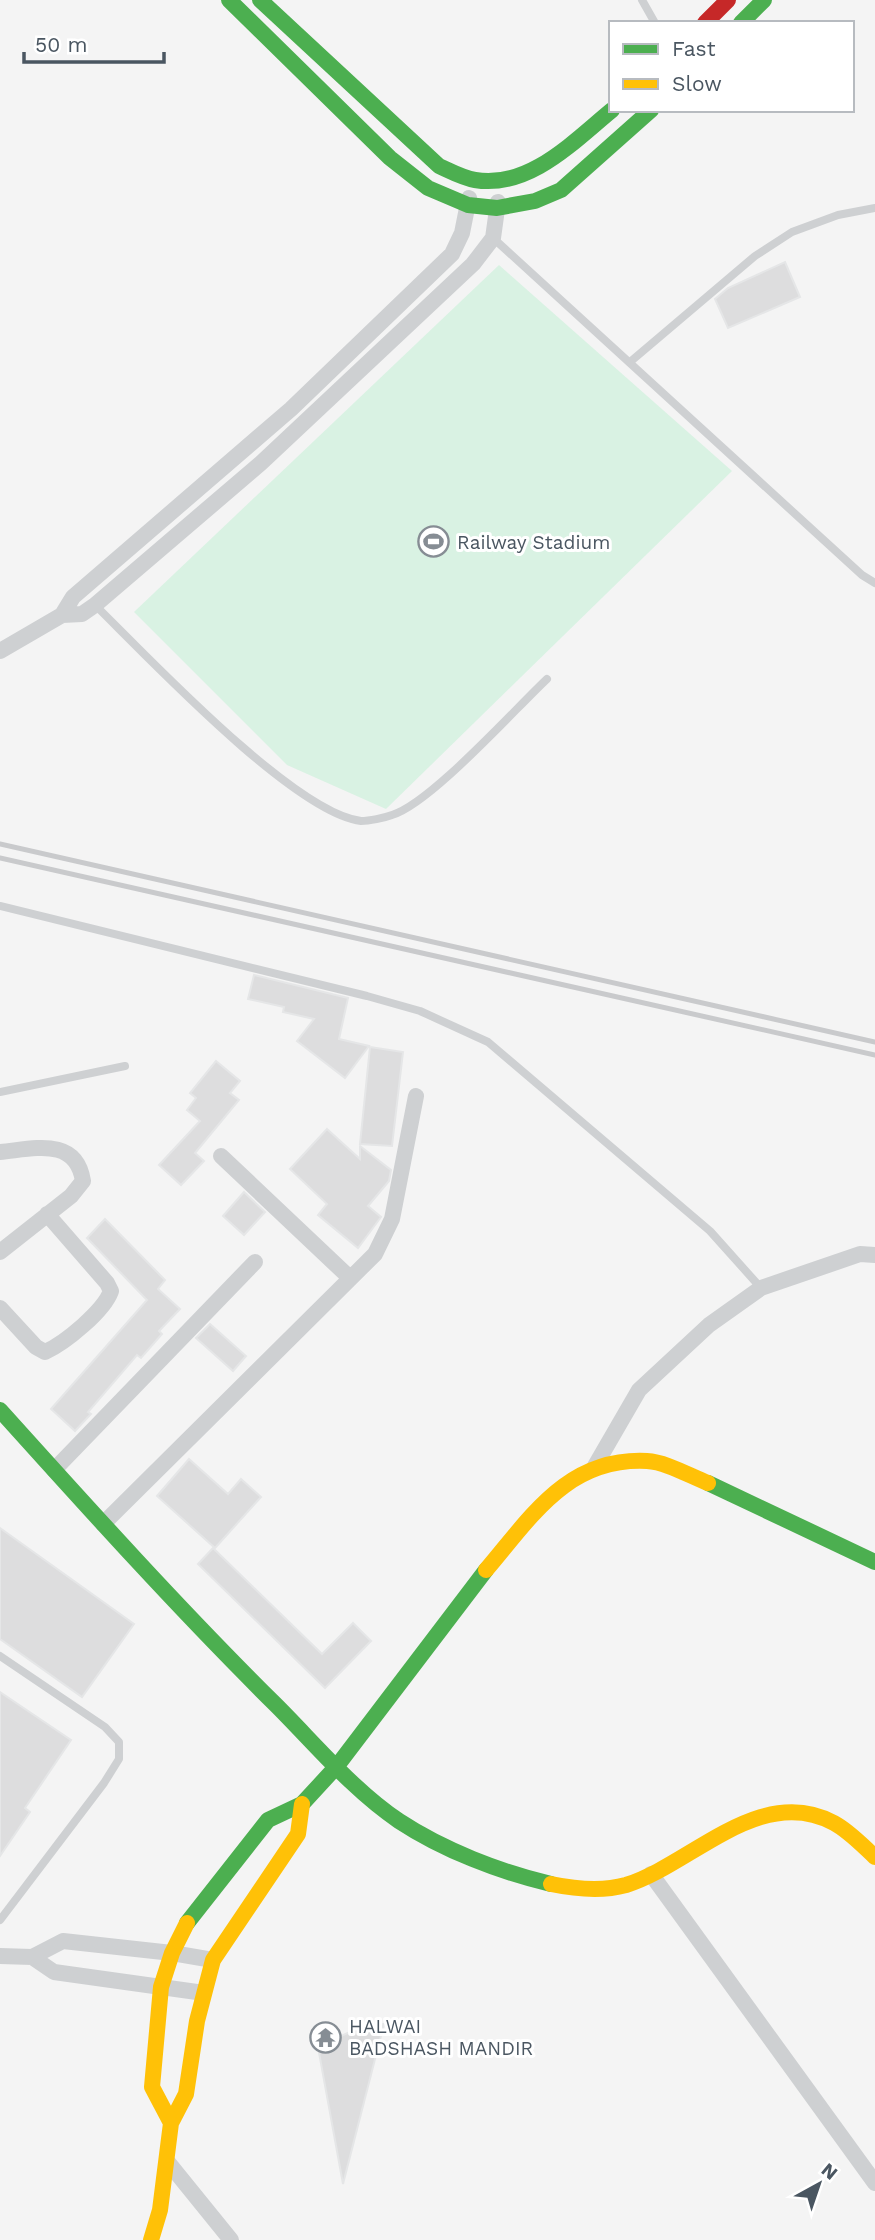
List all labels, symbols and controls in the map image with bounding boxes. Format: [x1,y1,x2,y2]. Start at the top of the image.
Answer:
scale bar [24,21,164,65]
legend [609,21,854,112]
text: 50 m [35,32,87,57]
text: Fast [672,36,716,61]
text: Slow [672,71,722,96]
sports icon: Railway Stadium [417,525,451,559]
place label: Railway Stadium [457,531,610,554]
place label: HALWAI BADSHASH MANDIR [349,2015,533,2060]
temple icon: HALWAI BADSHASH MANDIR [309,2020,343,2054]
north arrow [784,2149,854,2219]
text: N [817,2158,842,2185]

